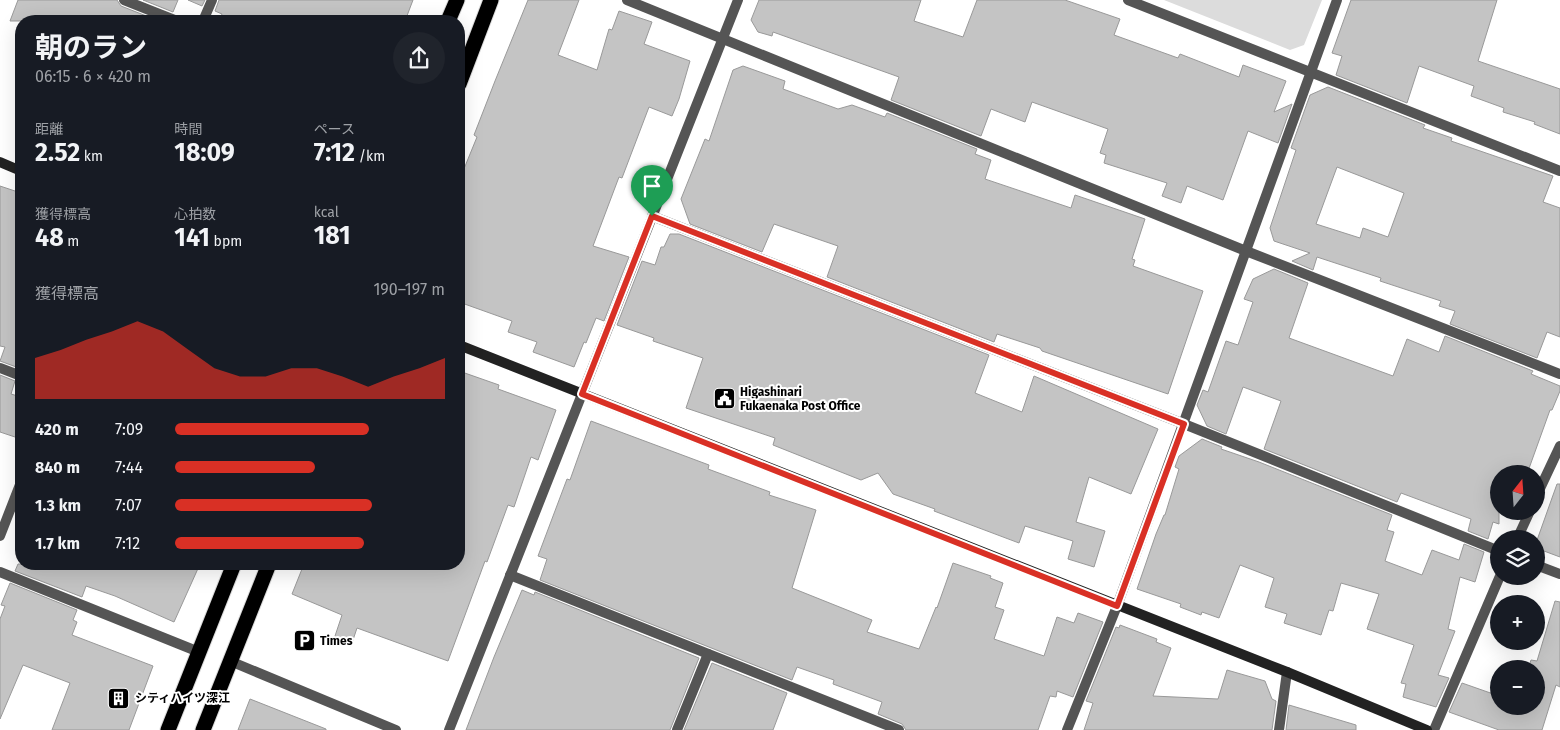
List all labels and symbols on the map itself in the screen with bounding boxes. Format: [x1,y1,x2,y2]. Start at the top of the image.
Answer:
pin [631,165,673,216]
place label: Higashinari Fukaenaka Post Office [740,385,861,413]
public building icon: Higashinari Fukaenaka Post Office [712,387,736,411]
north arrow [1490,465,1545,520]
parking icon: Times [292,629,316,653]
place label: Times [320,634,353,648]
building icon: シティハイツ深江 [107,686,131,710]
place label: シティハイツ深江 [135,691,230,705]

